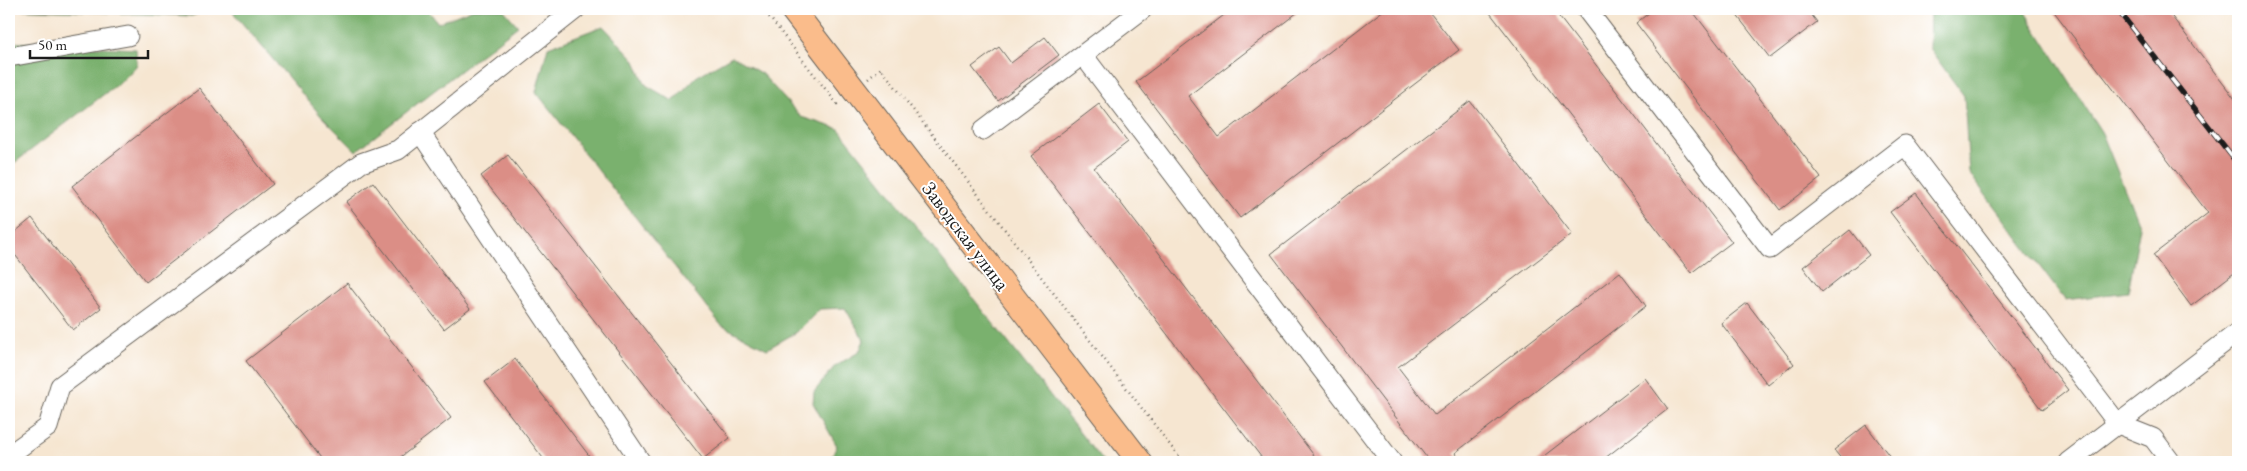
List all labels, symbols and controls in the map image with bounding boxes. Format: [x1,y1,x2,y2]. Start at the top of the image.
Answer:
scale bar [30,28,148,60]
text: 50 m [38,35,67,54]
street label: Заводская улица [917,176,1015,296]

